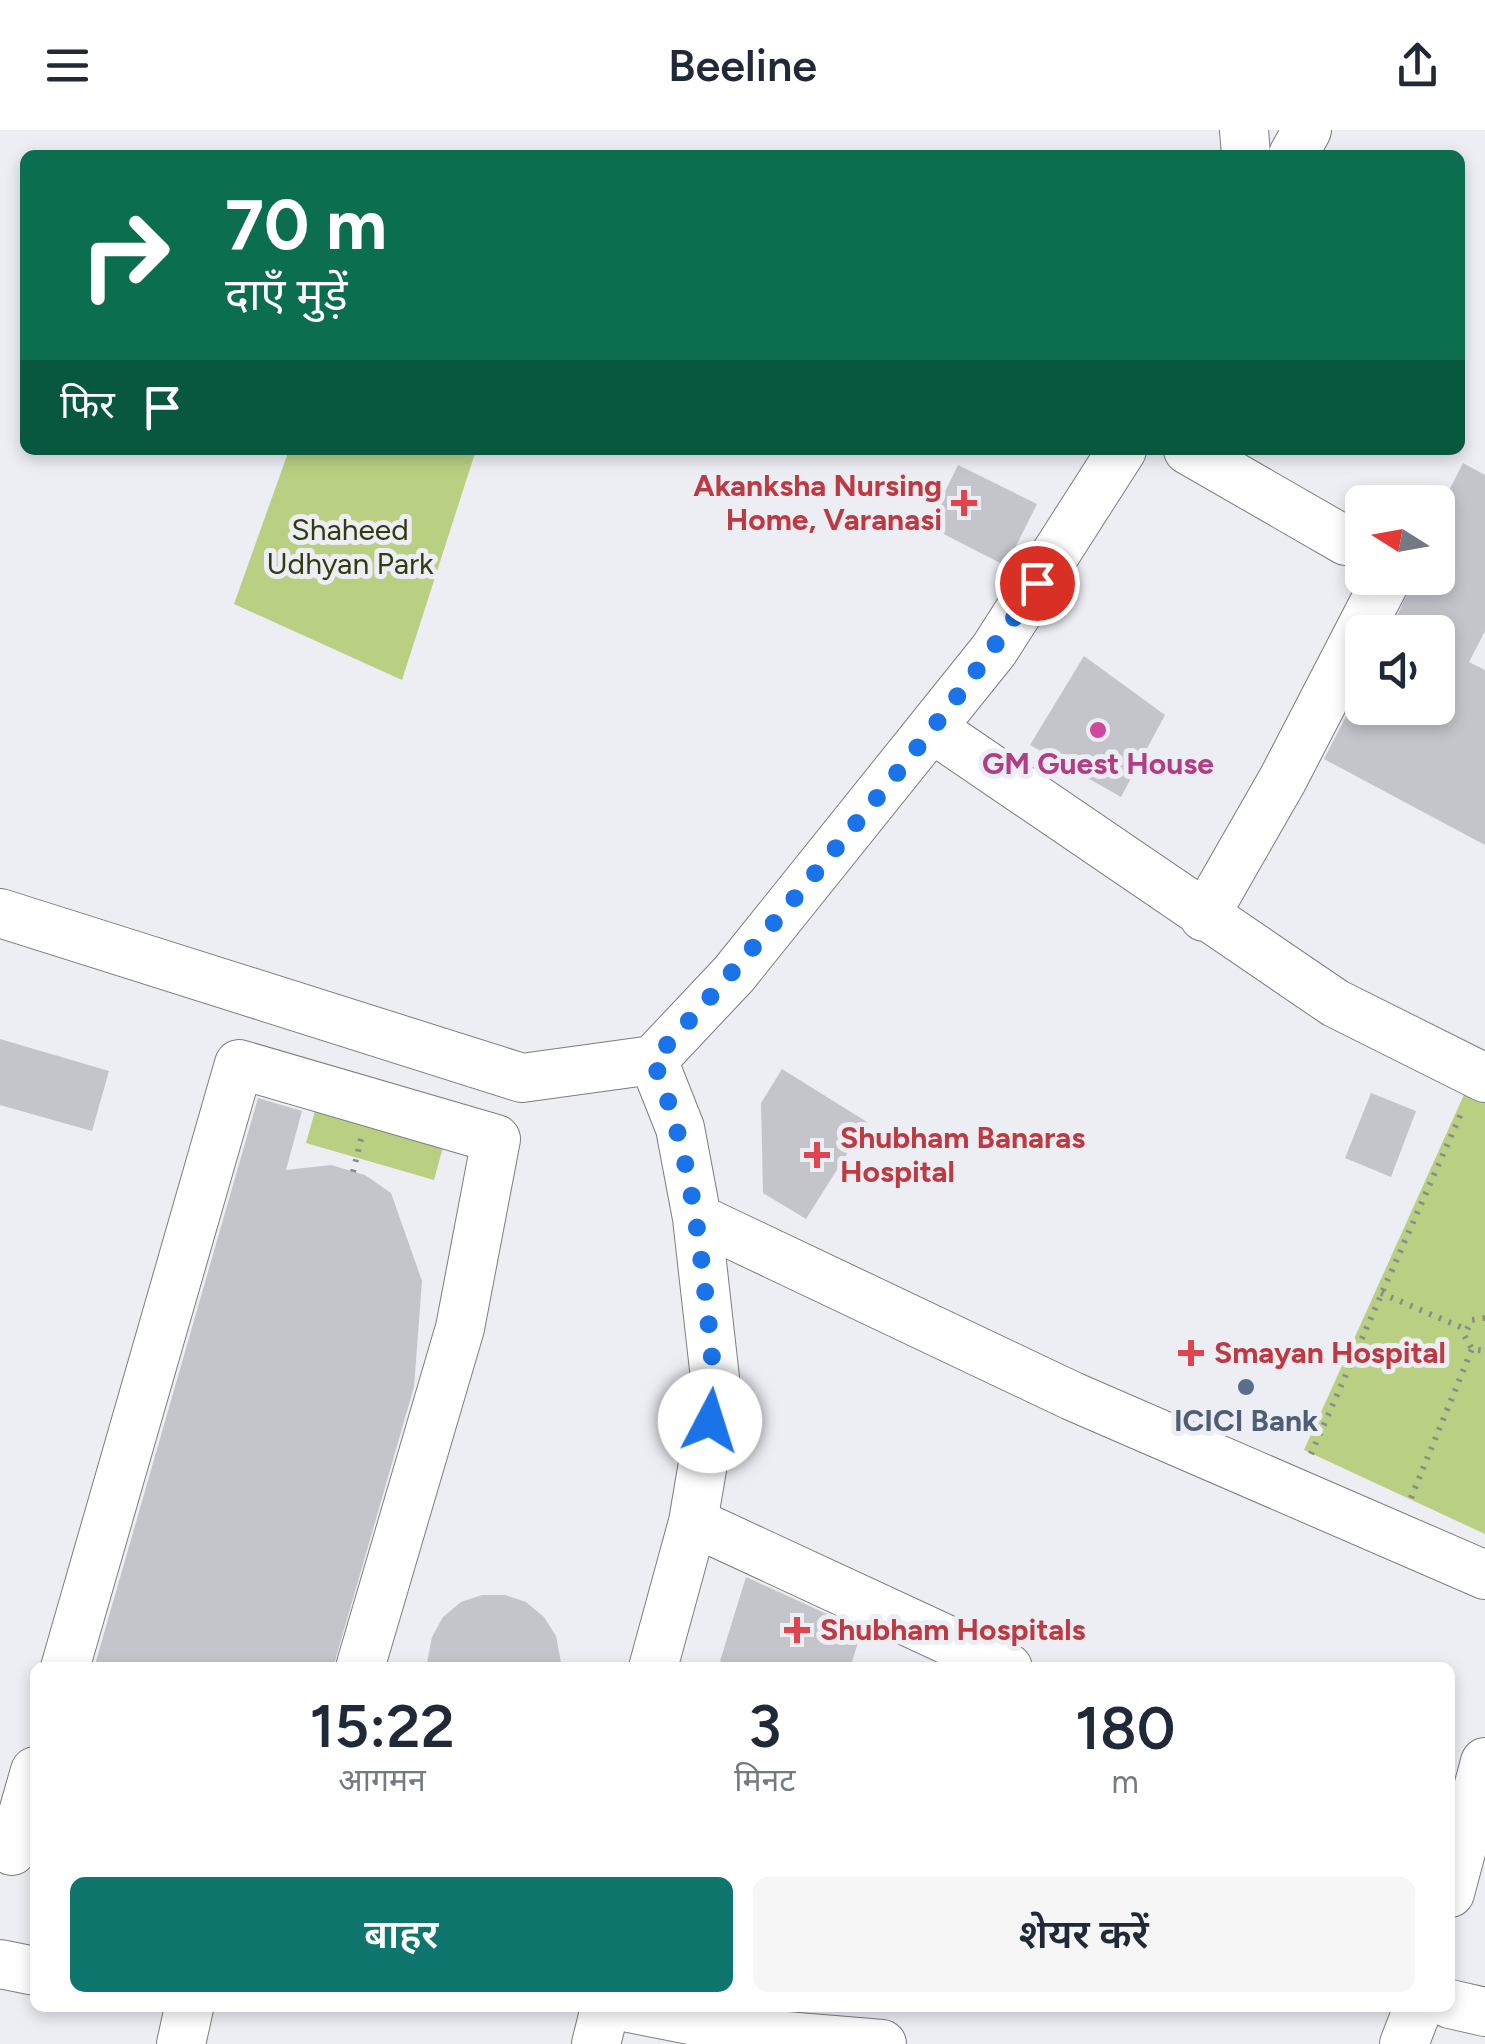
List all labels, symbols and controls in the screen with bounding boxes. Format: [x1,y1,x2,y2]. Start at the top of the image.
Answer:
icon: menu [40,38,95,93]
text: Beeline [668,38,817,92]
icon: share [1390,38,1445,93]
text: 70 m [225,182,387,267]
icon: right [60,190,190,320]
text: दाएँ मुड़ें [225,267,348,321]
icon: arrive [135,380,190,435]
text: फिर [60,382,115,428]
place label: Akanksha Nursing Home, Varanasi [693,467,942,538]
north arrow [1345,485,1455,595]
map controls [1345,485,1455,725]
marker: Akanksha Nursing Home, Varanasi [951,490,977,516]
park label: Shaheed Udhyan Park [266,511,434,582]
pin [995,541,1080,626]
icon: arrive [1010,556,1065,611]
button: sound [1345,615,1455,725]
marker: GM Guest House [1087,719,1109,741]
place label: GM Guest House [982,745,1214,782]
place label: Shubham Banaras Hospital [840,1119,1085,1190]
marker: Shubham Banaras Hospital [804,1142,830,1168]
place label: Smayan Hospital [1214,1334,1446,1371]
marker: Smayan Hospital [1178,1340,1204,1366]
position arrow [658,1369,762,1473]
marker: ICICI Bank [1235,1376,1257,1398]
place label: ICICI Bank [1174,1402,1318,1439]
place label: Shubham Hospitals [820,1611,1086,1648]
marker: Shubham Hospitals [784,1617,810,1643]
text: 15:22 [309,1690,455,1762]
text: 3 [748,1690,781,1762]
text: 180 [1075,1692,1176,1764]
text: आगमन [338,1761,426,1799]
text: मिनट [734,1761,795,1799]
text: m [1112,1763,1139,1801]
button: बाहर [70,1877,733,1992]
button: शेयर करें [753,1877,1415,1992]

